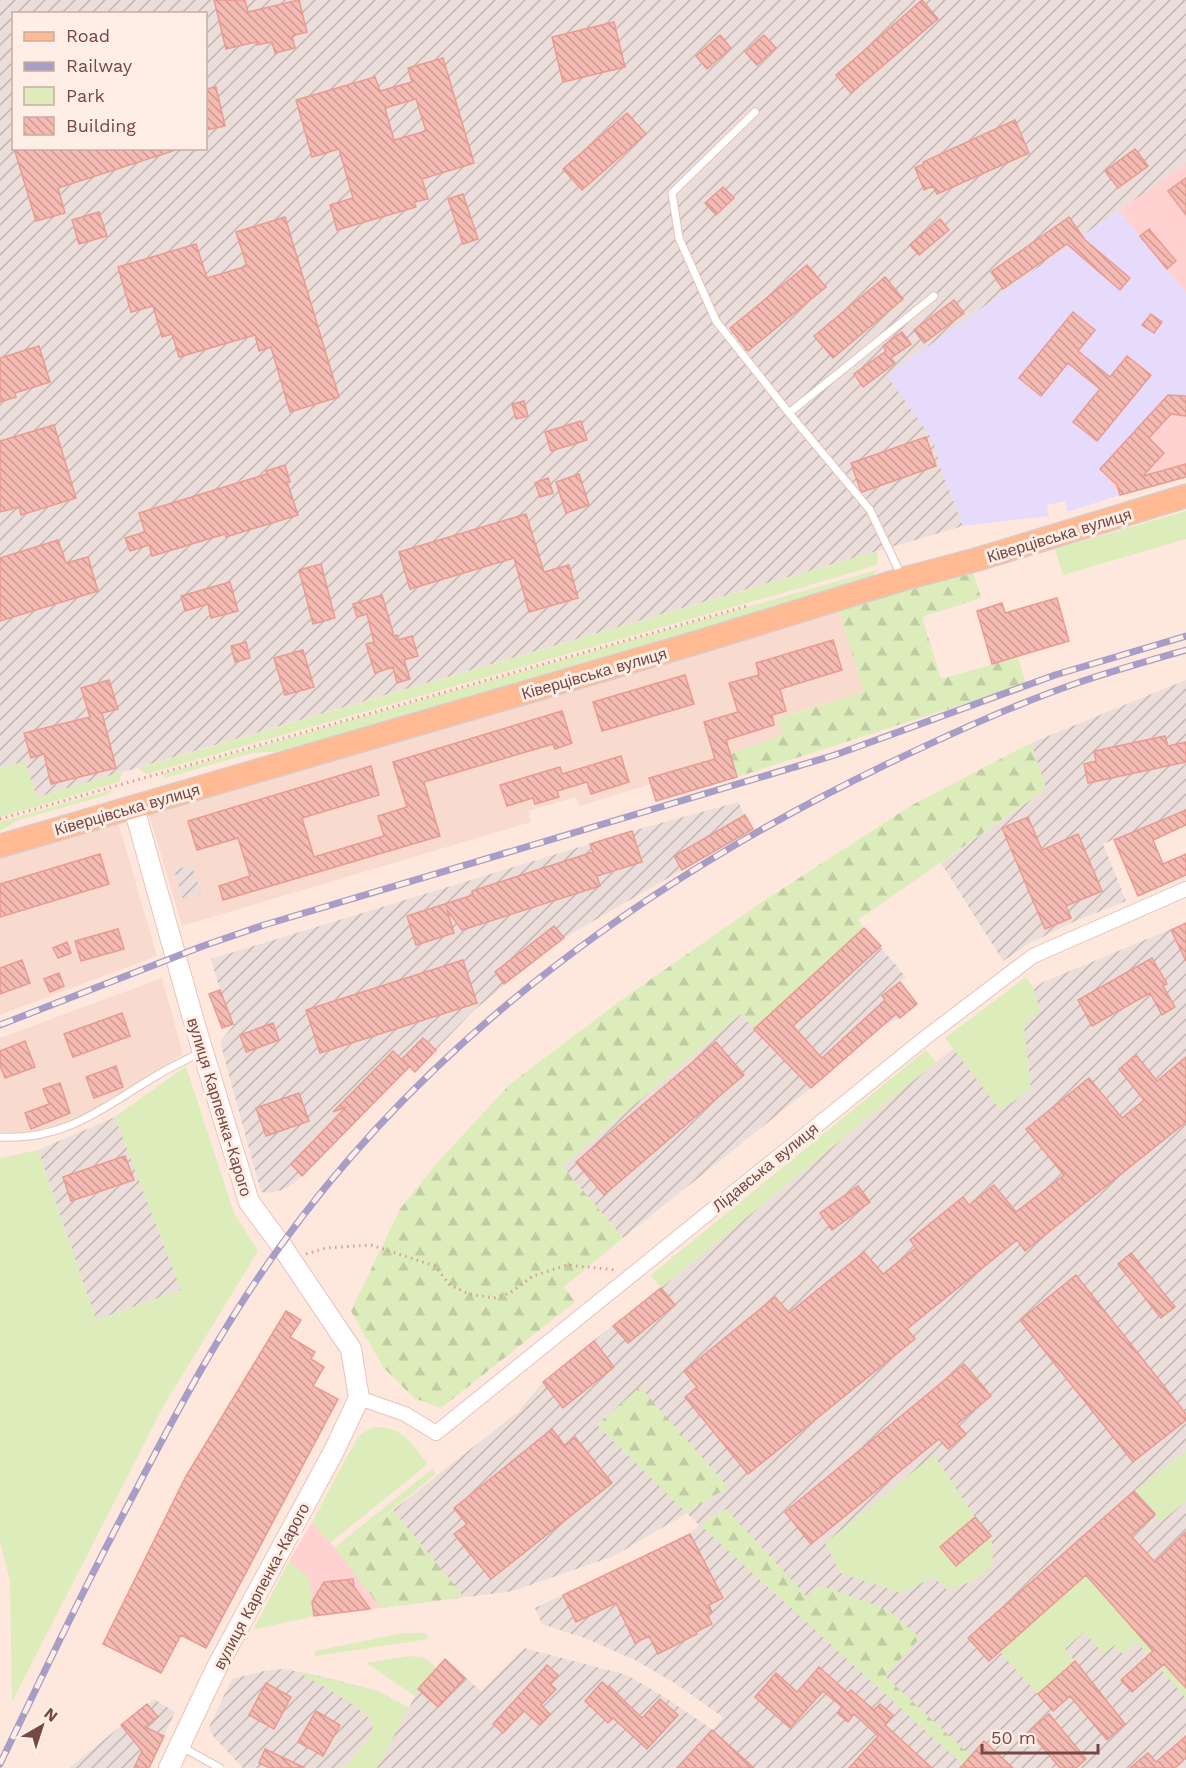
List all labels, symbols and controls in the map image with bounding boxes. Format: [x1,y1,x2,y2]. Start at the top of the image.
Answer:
legend [12,12,207,150]
text: Road [66,25,110,46]
text: Railway [66,55,133,76]
text: Park [66,85,105,106]
text: Building [66,115,136,136]
street label: Ківерцівська вулиця [985,504,1134,566]
street label: Ківерцівська вулиця [519,644,669,703]
street label: Ківерцівська вулиця [52,780,202,839]
street label: вулиця Карпенка-Карого [183,1016,256,1199]
street label: Лідавська вулиця [709,1119,822,1216]
street label: вулиця Карпенка-Карого [209,1500,313,1673]
north arrow [12,1696,72,1756]
text: N [41,1704,62,1726]
scale bar [982,1717,1098,1755]
text: 50 m [991,1727,1036,1748]

